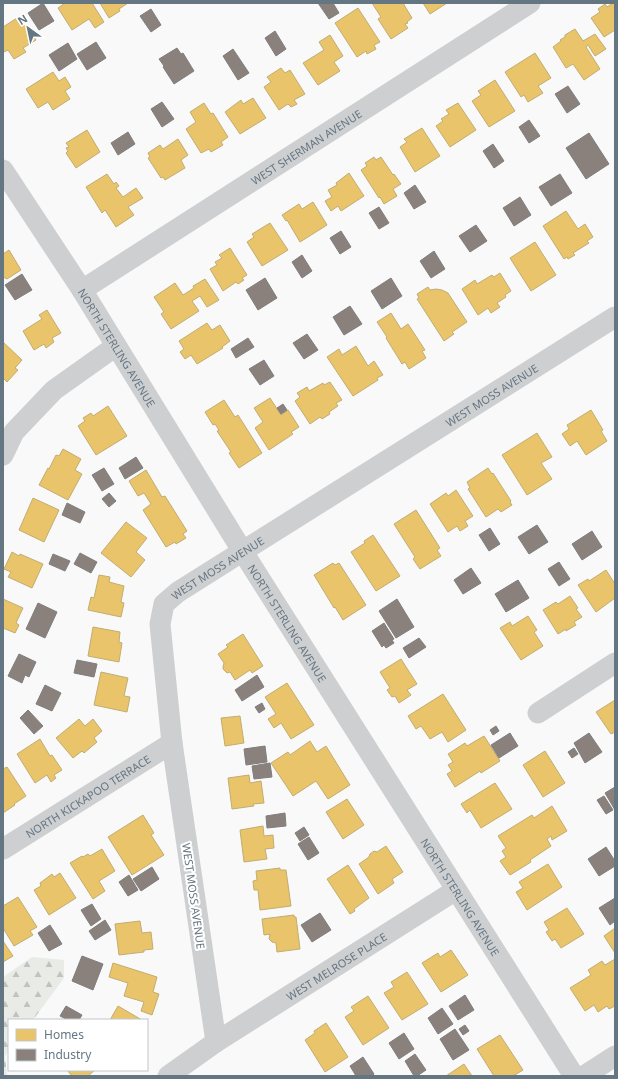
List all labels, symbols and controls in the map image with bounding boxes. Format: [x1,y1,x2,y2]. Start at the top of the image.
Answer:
north arrow [8,8,48,48]
text: N [14,10,30,28]
street label: WEST SHERMAN AVENUE [248,105,364,188]
street label: NORTH STERLING AVENUE [75,285,159,410]
street label: WEST MOSS AVENUE [442,360,541,430]
street label: WEST MOSS AVENUE [168,533,266,602]
street label: NORTH STERLING AVENUE [245,561,331,685]
street label: NORTH KICKAPOO TERRACE [22,751,153,841]
street label: NORTH STERLING AVENUE [418,835,504,959]
street label: WEST MOSS AVENUE [179,842,209,950]
street label: WEST MELROSE PLACE [283,929,389,1003]
legend [8,1019,148,1071]
text: Homes [44,1026,84,1043]
text: Industry [44,1046,92,1063]

